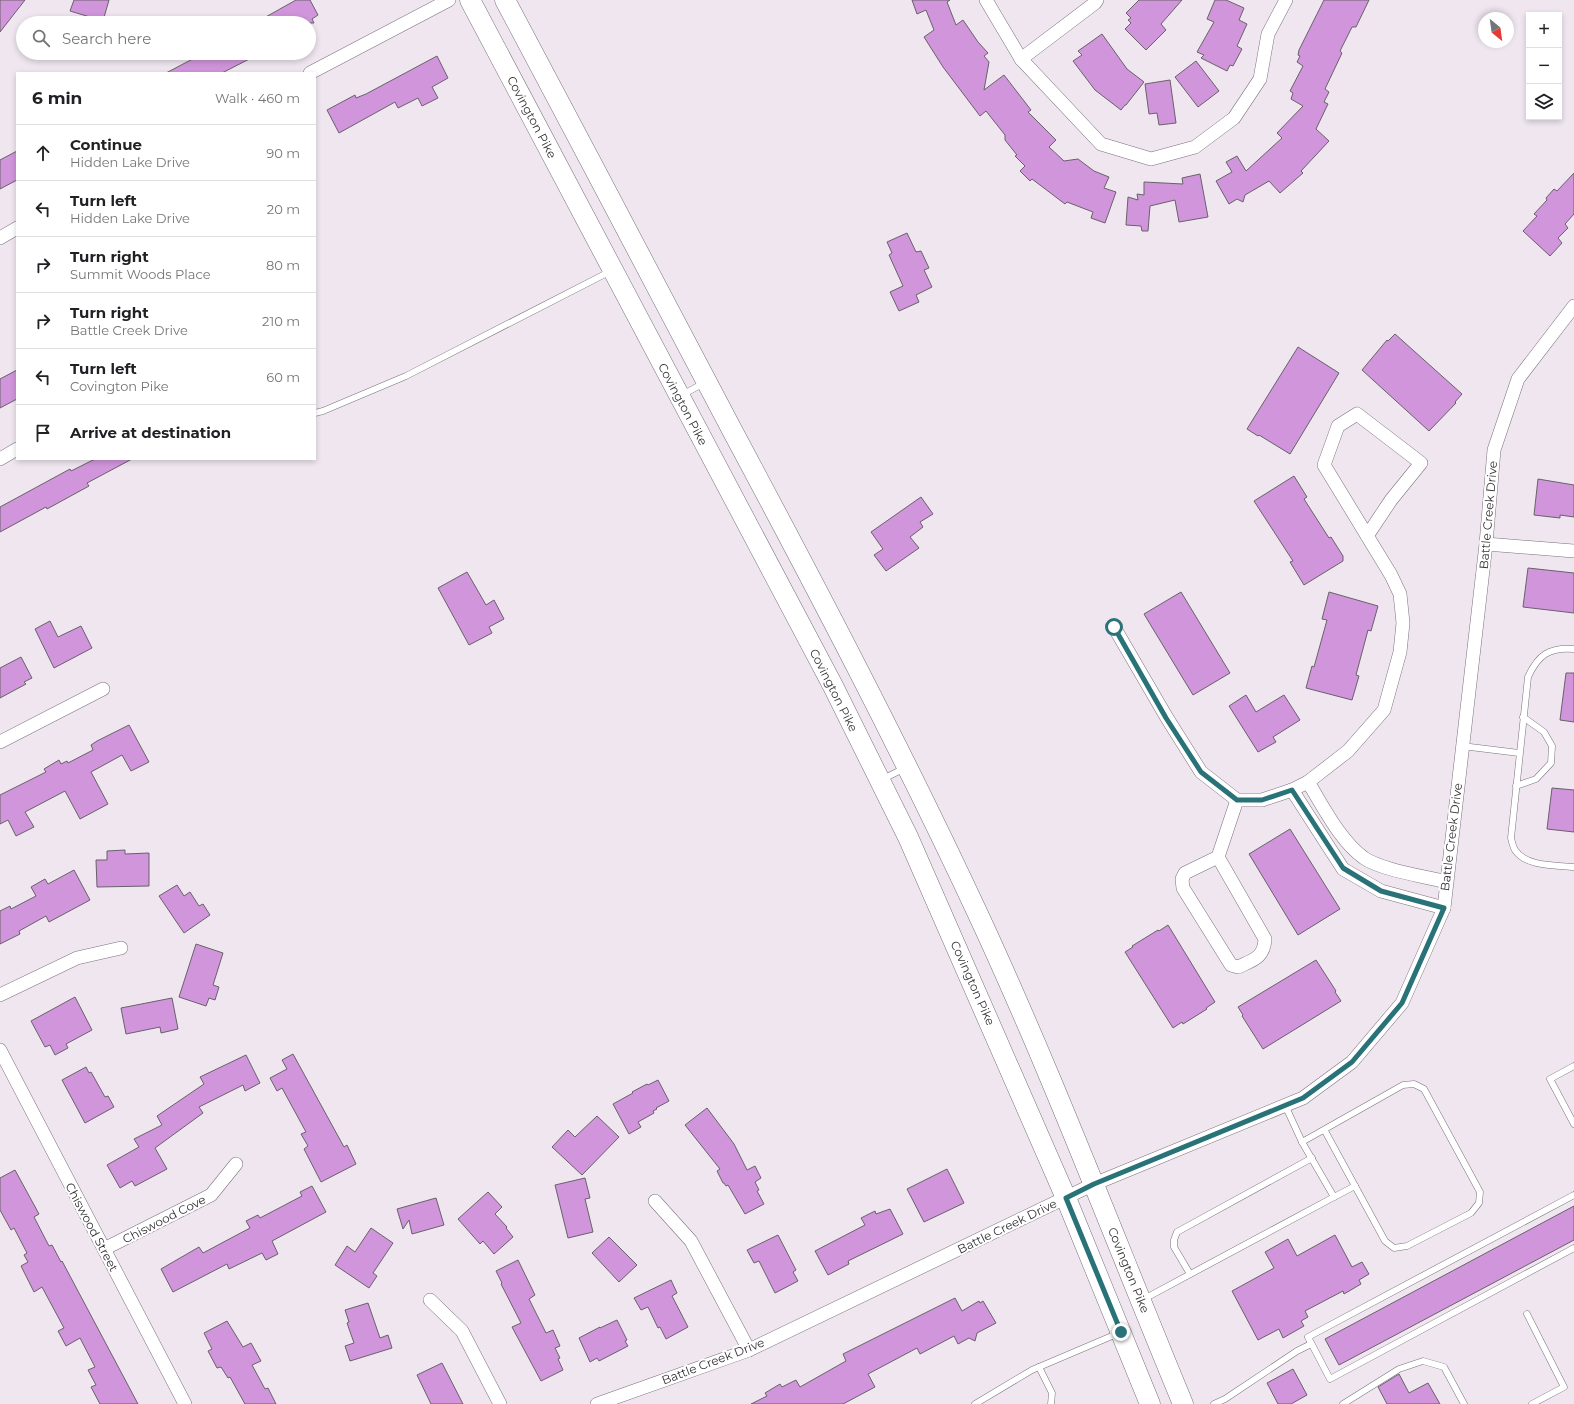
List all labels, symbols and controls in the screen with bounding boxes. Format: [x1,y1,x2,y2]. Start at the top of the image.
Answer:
north arrow [1478,12,1514,48]
map controls [1526,12,1562,120]
button: + [1526,12,1562,48]
search box [16,16,316,60]
icon: search [30,27,52,49]
text: Search here [62,29,151,48]
button: − [1526,48,1562,84]
street label: Covington Pike [504,73,560,161]
button: layers [1526,84,1562,120]
text: 6 min [32,88,82,108]
text: Walk · 460 m [215,90,300,106]
text: Continue [70,135,142,154]
icon: ahead [32,142,54,164]
text: 90 m [266,145,300,161]
text: Hidden Lake Drive [70,154,190,170]
text: Turn left [70,191,137,210]
icon: left [32,198,54,220]
text: 20 m [267,201,300,217]
text: Hidden Lake Drive [70,210,190,226]
text: Turn right [70,247,149,266]
icon: right [32,254,54,276]
text: 80 m [266,257,300,273]
text: Summit Woods Place [70,266,211,282]
text: Turn right [70,303,149,322]
icon: right [32,310,54,332]
text: 210 m [262,313,300,329]
text: Battle Creek Drive [70,322,188,338]
text: Turn left [70,359,137,378]
street label: Covington Pike [655,360,711,448]
icon: left [32,366,54,388]
text: 60 m [266,369,300,385]
text: Covington Pike [70,378,169,394]
icon: arrive [32,422,54,444]
text: Arrive at destination [70,423,231,442]
street label: Battle Creek Drive [1476,460,1500,570]
route start [1105,618,1123,636]
street label: Covington Pike [807,646,861,734]
street label: Battle Creek Drive [1437,782,1465,892]
street label: Covington Pike [948,938,998,1028]
street label: Chiswood Street [62,1180,122,1274]
street label: Chiswood Cove [120,1192,208,1246]
street label: Battle Creek Drive [955,1195,1059,1257]
street label: Covington Pike [1105,1225,1153,1315]
route end [1112,1323,1130,1341]
street label: Battle Creek Drive [660,1335,766,1387]

